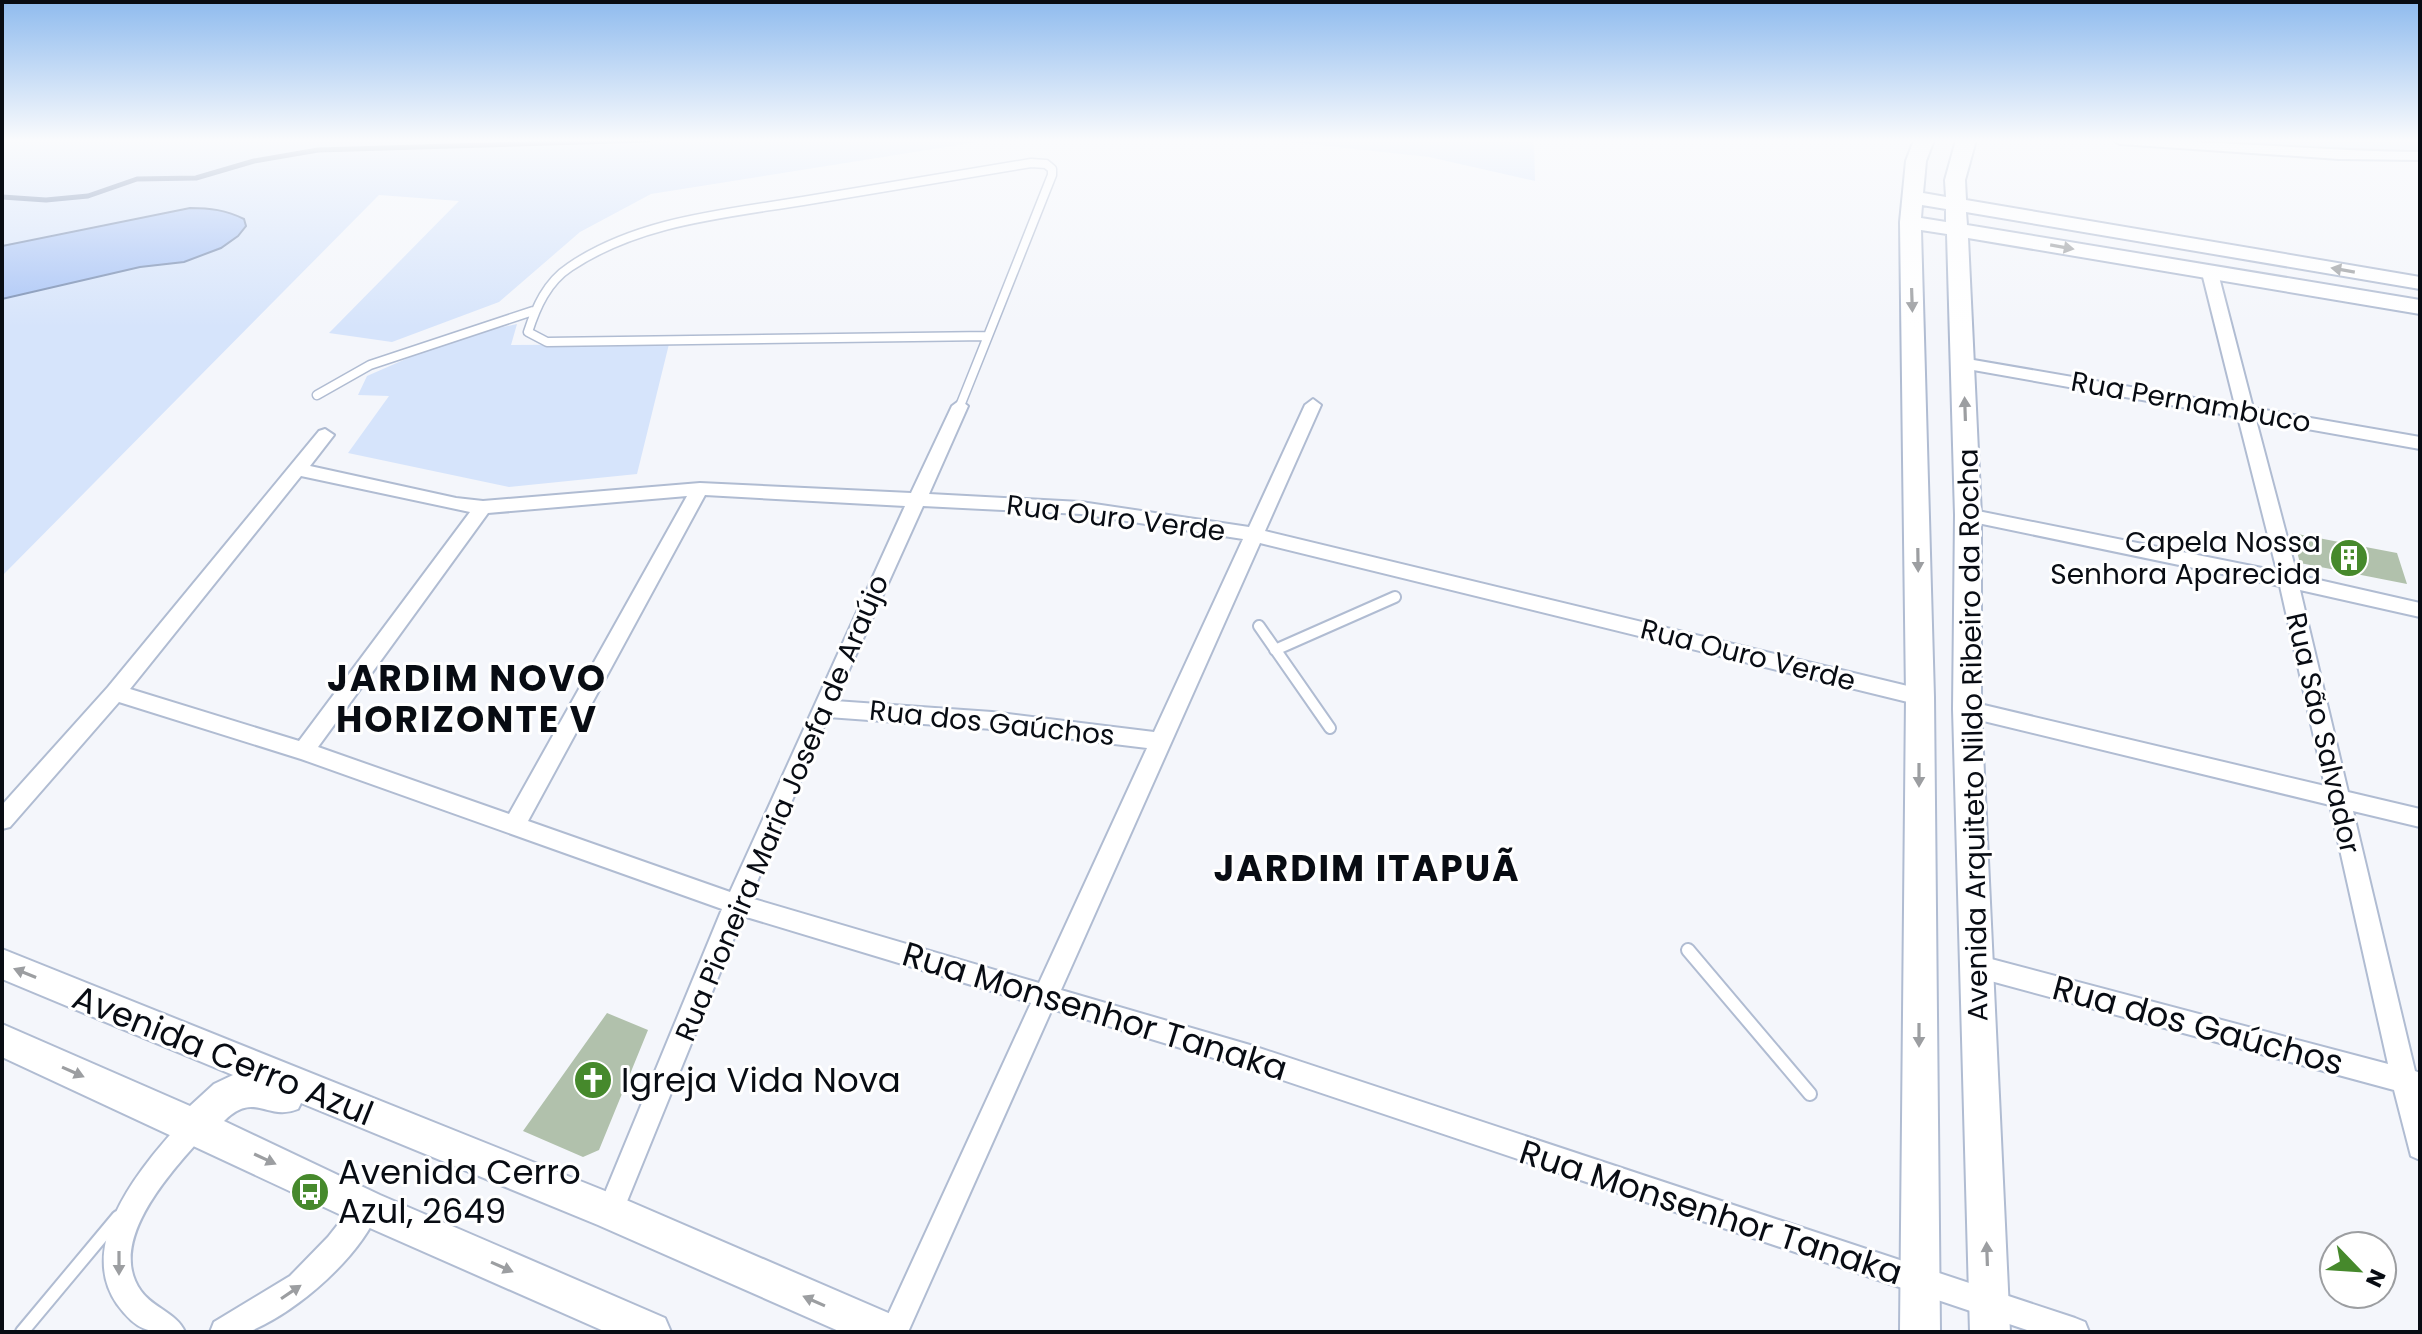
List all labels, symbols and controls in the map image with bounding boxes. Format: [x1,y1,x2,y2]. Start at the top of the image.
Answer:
one-way arrow [2050,242,2075,254]
one-way arrow [2330,263,2355,276]
one-way arrow [1906,288,1919,313]
street label: Rua Pernambuco [2068,362,2314,442]
one-way arrow [1958,396,1971,421]
street label: Avenida Arquiteto Nildo Ribeiro da Rocha [1949,448,1997,1022]
street label: Rua Ouro Verde [1004,485,1228,551]
place label: Capela Nossa Senhora Aparecida [2050,523,2321,594]
building icon: Capela Nossa Senhora Aparecida [2328,537,2370,579]
one-way arrow [1911,548,1924,573]
street label: Rua Pioneira Maria Josefa de Araújo [666,569,898,1047]
street label: Rua Ouro Verde [1636,609,1860,701]
street label: Rua São Salvador [2276,609,2370,857]
district label: JARDIM NOVO HORIZONTE V [327,653,607,745]
street label: Rua dos Gaúchos [867,691,1117,755]
one-way arrow [1913,763,1925,788]
district label: JARDIM ITAPUÃ [1213,843,1521,894]
street label: Rua Monsenhor Tanaka [897,930,1293,1092]
street label: Rua dos Gaúchos [2047,963,2349,1087]
one-way arrow [13,966,37,979]
street label: Avenida Cerro Azul [66,973,380,1137]
one-way arrow [1913,1023,1925,1048]
place label: Igreja Vida Nova [621,1056,901,1104]
church icon: Igreja Vida Nova [572,1059,614,1101]
one-way arrow [61,1065,85,1078]
street label: Rua Monsenhor Tanaka [1513,1127,1909,1297]
place label: Avenida Cerro Azul, 2649 [338,1148,581,1235]
one-way arrow [254,1152,277,1166]
bus stop icon: Avenida Cerro Azul, 2649 [289,1171,331,1213]
north arrow [2318,1230,2398,1310]
one-way arrow [1981,1241,1994,1266]
one-way arrow [113,1251,125,1276]
one-way arrow [490,1260,514,1273]
text: N [2358,1264,2393,1292]
one-way arrow [280,1285,301,1300]
one-way arrow [803,1294,826,1307]

